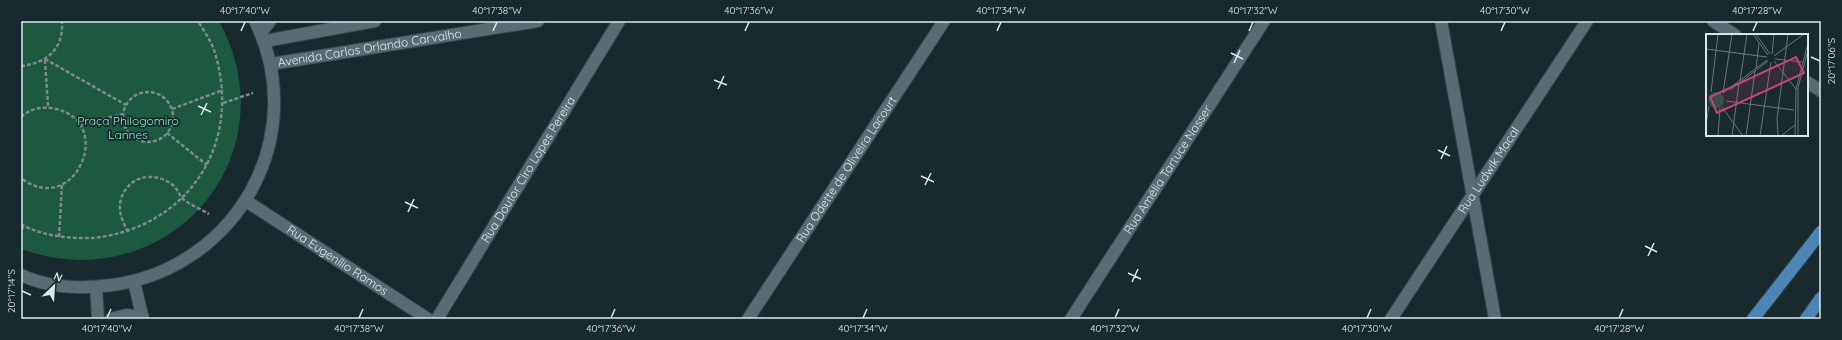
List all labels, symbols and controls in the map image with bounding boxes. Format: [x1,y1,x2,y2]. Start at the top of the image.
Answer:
text: 40°17'40"W [220,4,270,17]
text: 40°17'38"W [472,4,522,17]
text: 40°17'36"W [724,4,774,17]
text: 40°17'34"W [976,4,1026,17]
text: 40°17'32"W [1228,4,1278,17]
text: 40°17'30"W [1480,4,1530,17]
text: 40°17'28"W [1732,4,1782,17]
street label: Avenida Carlos Orlando Carvalho [277,25,463,70]
inset map [1706,34,1808,136]
text: 20°17'06"S [1825,37,1838,84]
street label: Rua Odette de Oliveira Lacourt [792,93,899,245]
street label: Rua Doutor Ciro Lopes Pereira [477,94,578,245]
street label: Rua Amélia Tartuce Nasser [1120,102,1215,237]
park label: Praça Philogomiro Lannes [77,113,179,142]
street label: Rua Ludwik Macal [1454,124,1522,216]
street label: Rua Eugenílio Ramos [284,222,391,298]
north arrow [34,266,74,306]
text: 20°17'14"S [5,269,18,313]
text: N [52,269,65,285]
text: 40°17'40"W [82,322,132,335]
text: 40°17'38"W [334,322,384,335]
text: 40°17'36"W [586,322,636,335]
text: 40°17'34"W [838,322,888,335]
text: 40°17'32"W [1090,322,1140,335]
text: 40°17'30"W [1342,322,1392,335]
text: 40°17'28"W [1594,322,1644,335]

